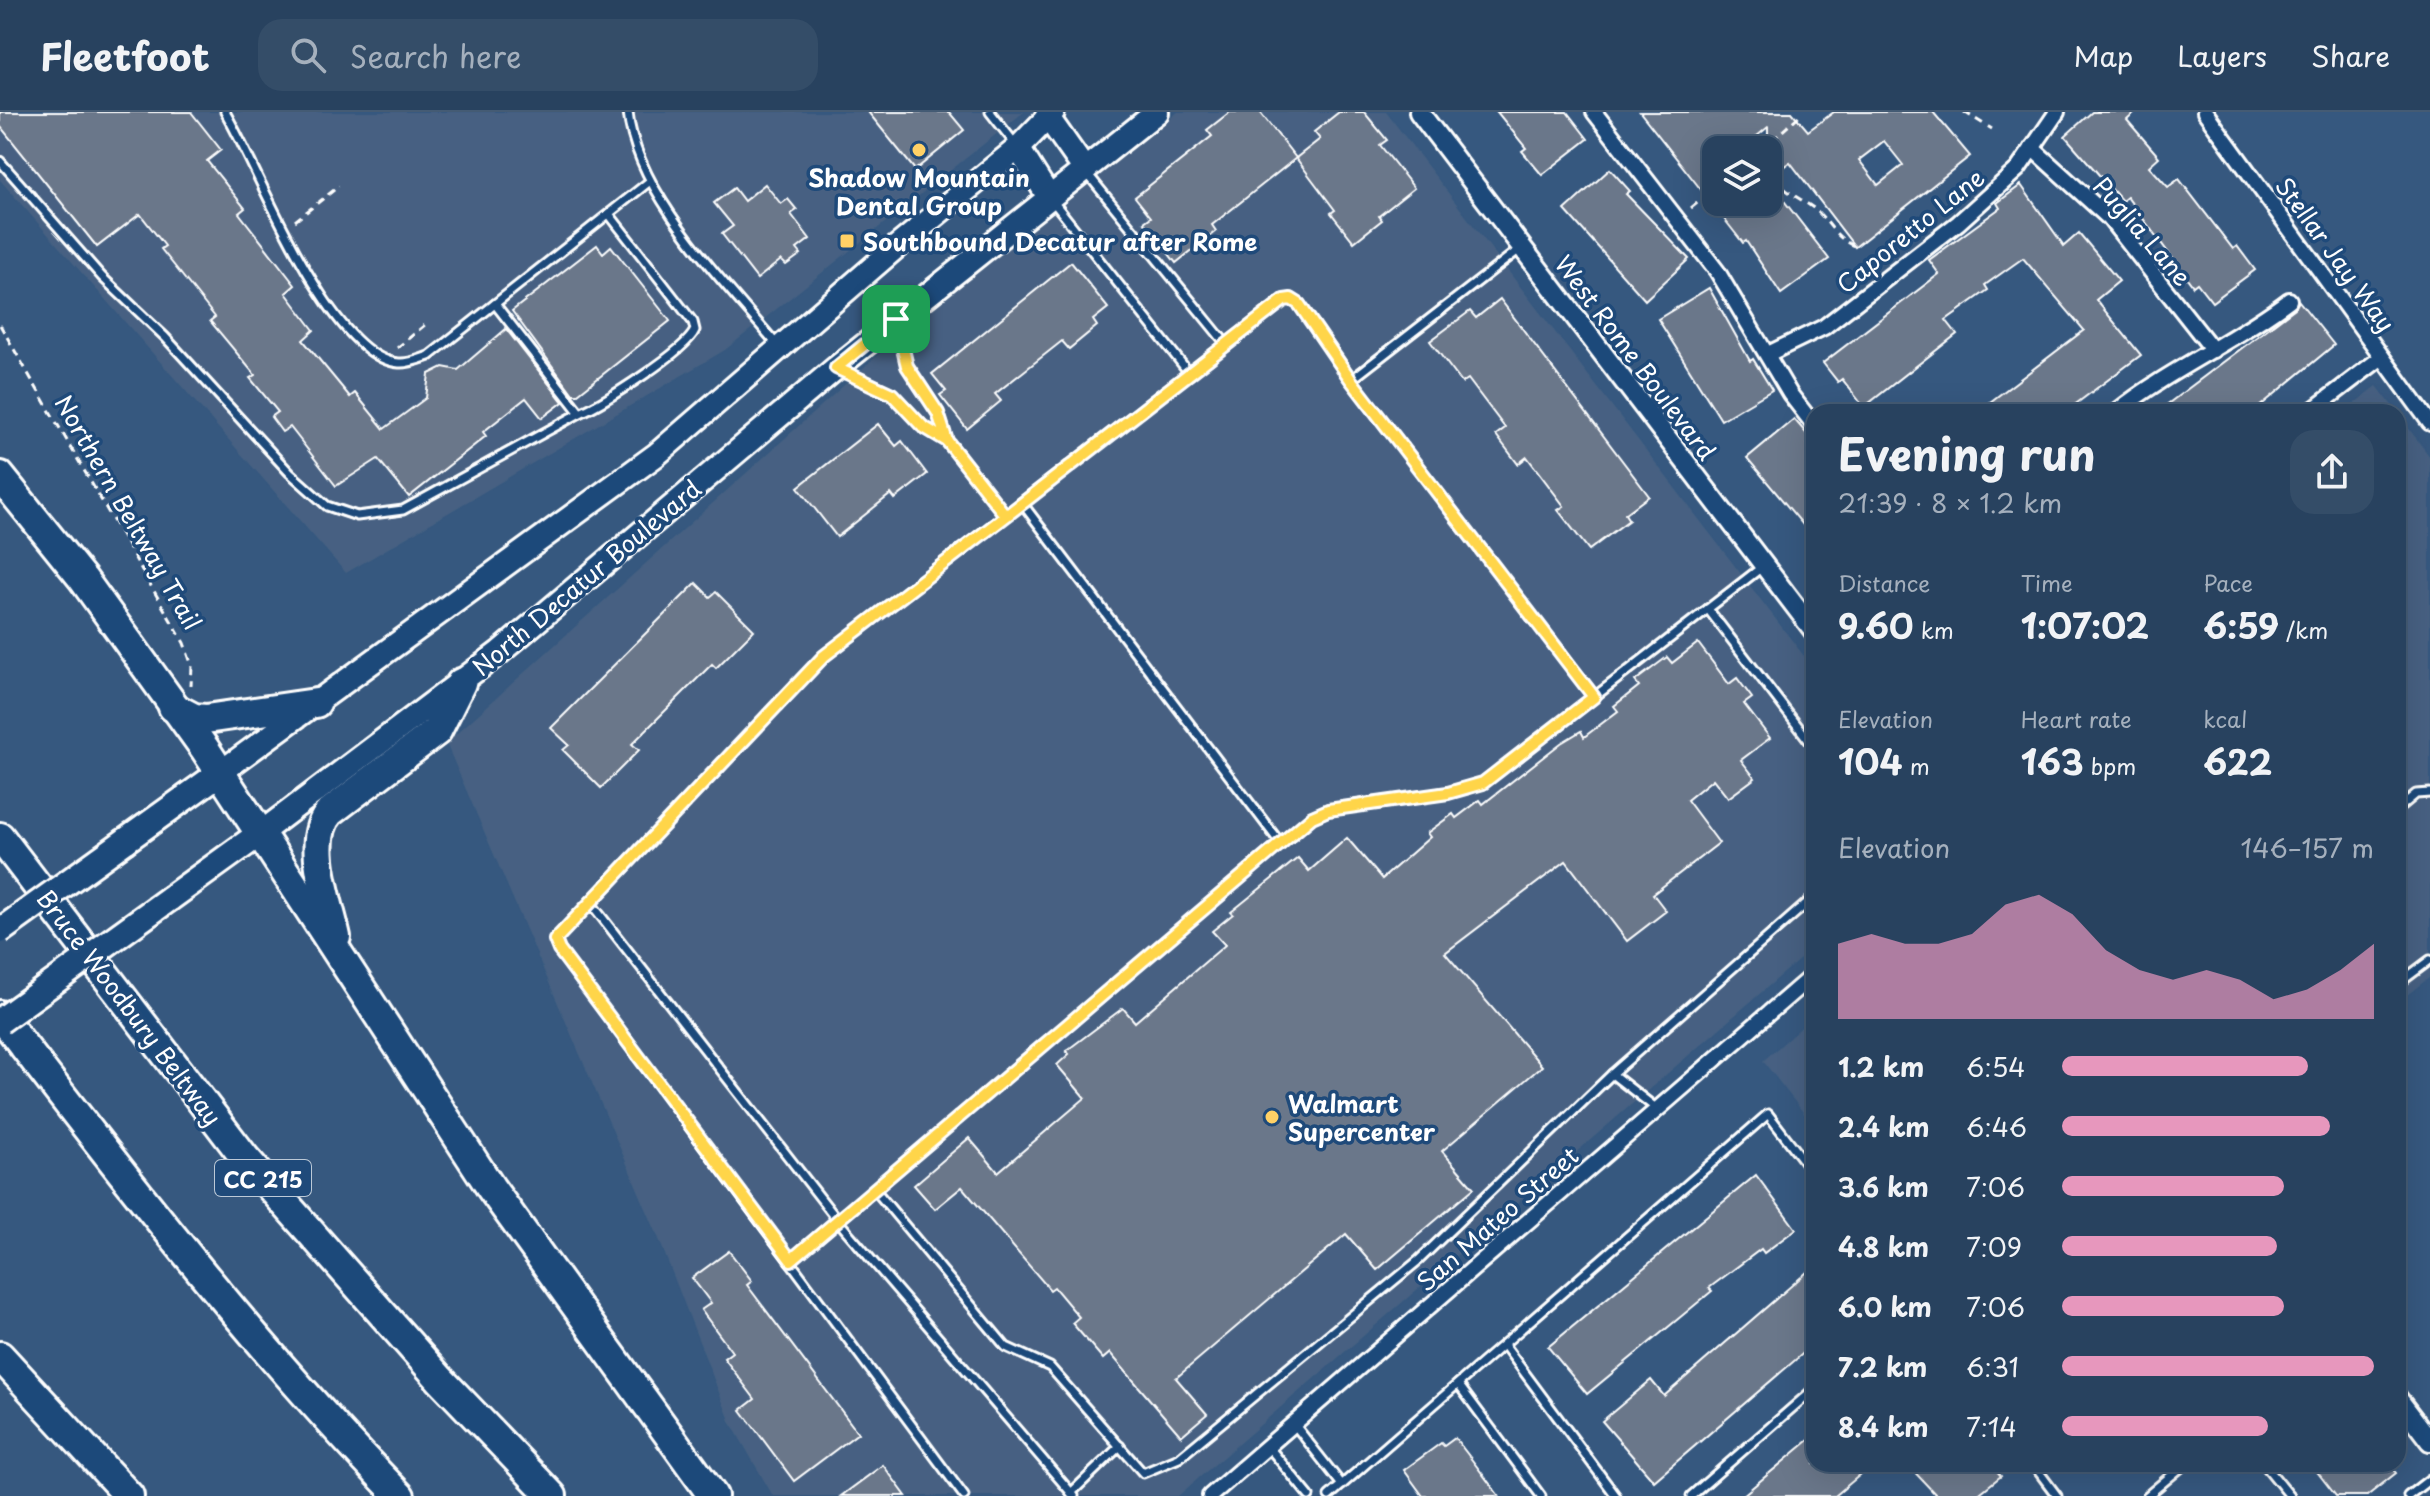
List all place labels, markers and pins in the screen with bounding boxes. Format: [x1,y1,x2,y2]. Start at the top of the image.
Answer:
marker: Shadow Mountain Dental Group [910,141,928,159]
place label: Shadow Mountain Dental Group [808,159,1030,223]
place label: Southbound Decatur after Rome [863,223,1257,259]
marker: Southbound Decatur after Rome [838,232,856,250]
pin [862,285,930,353]
place label: Walmart Supercenter [1288,1085,1436,1149]
marker: Walmart Supercenter [1263,1108,1281,1126]

